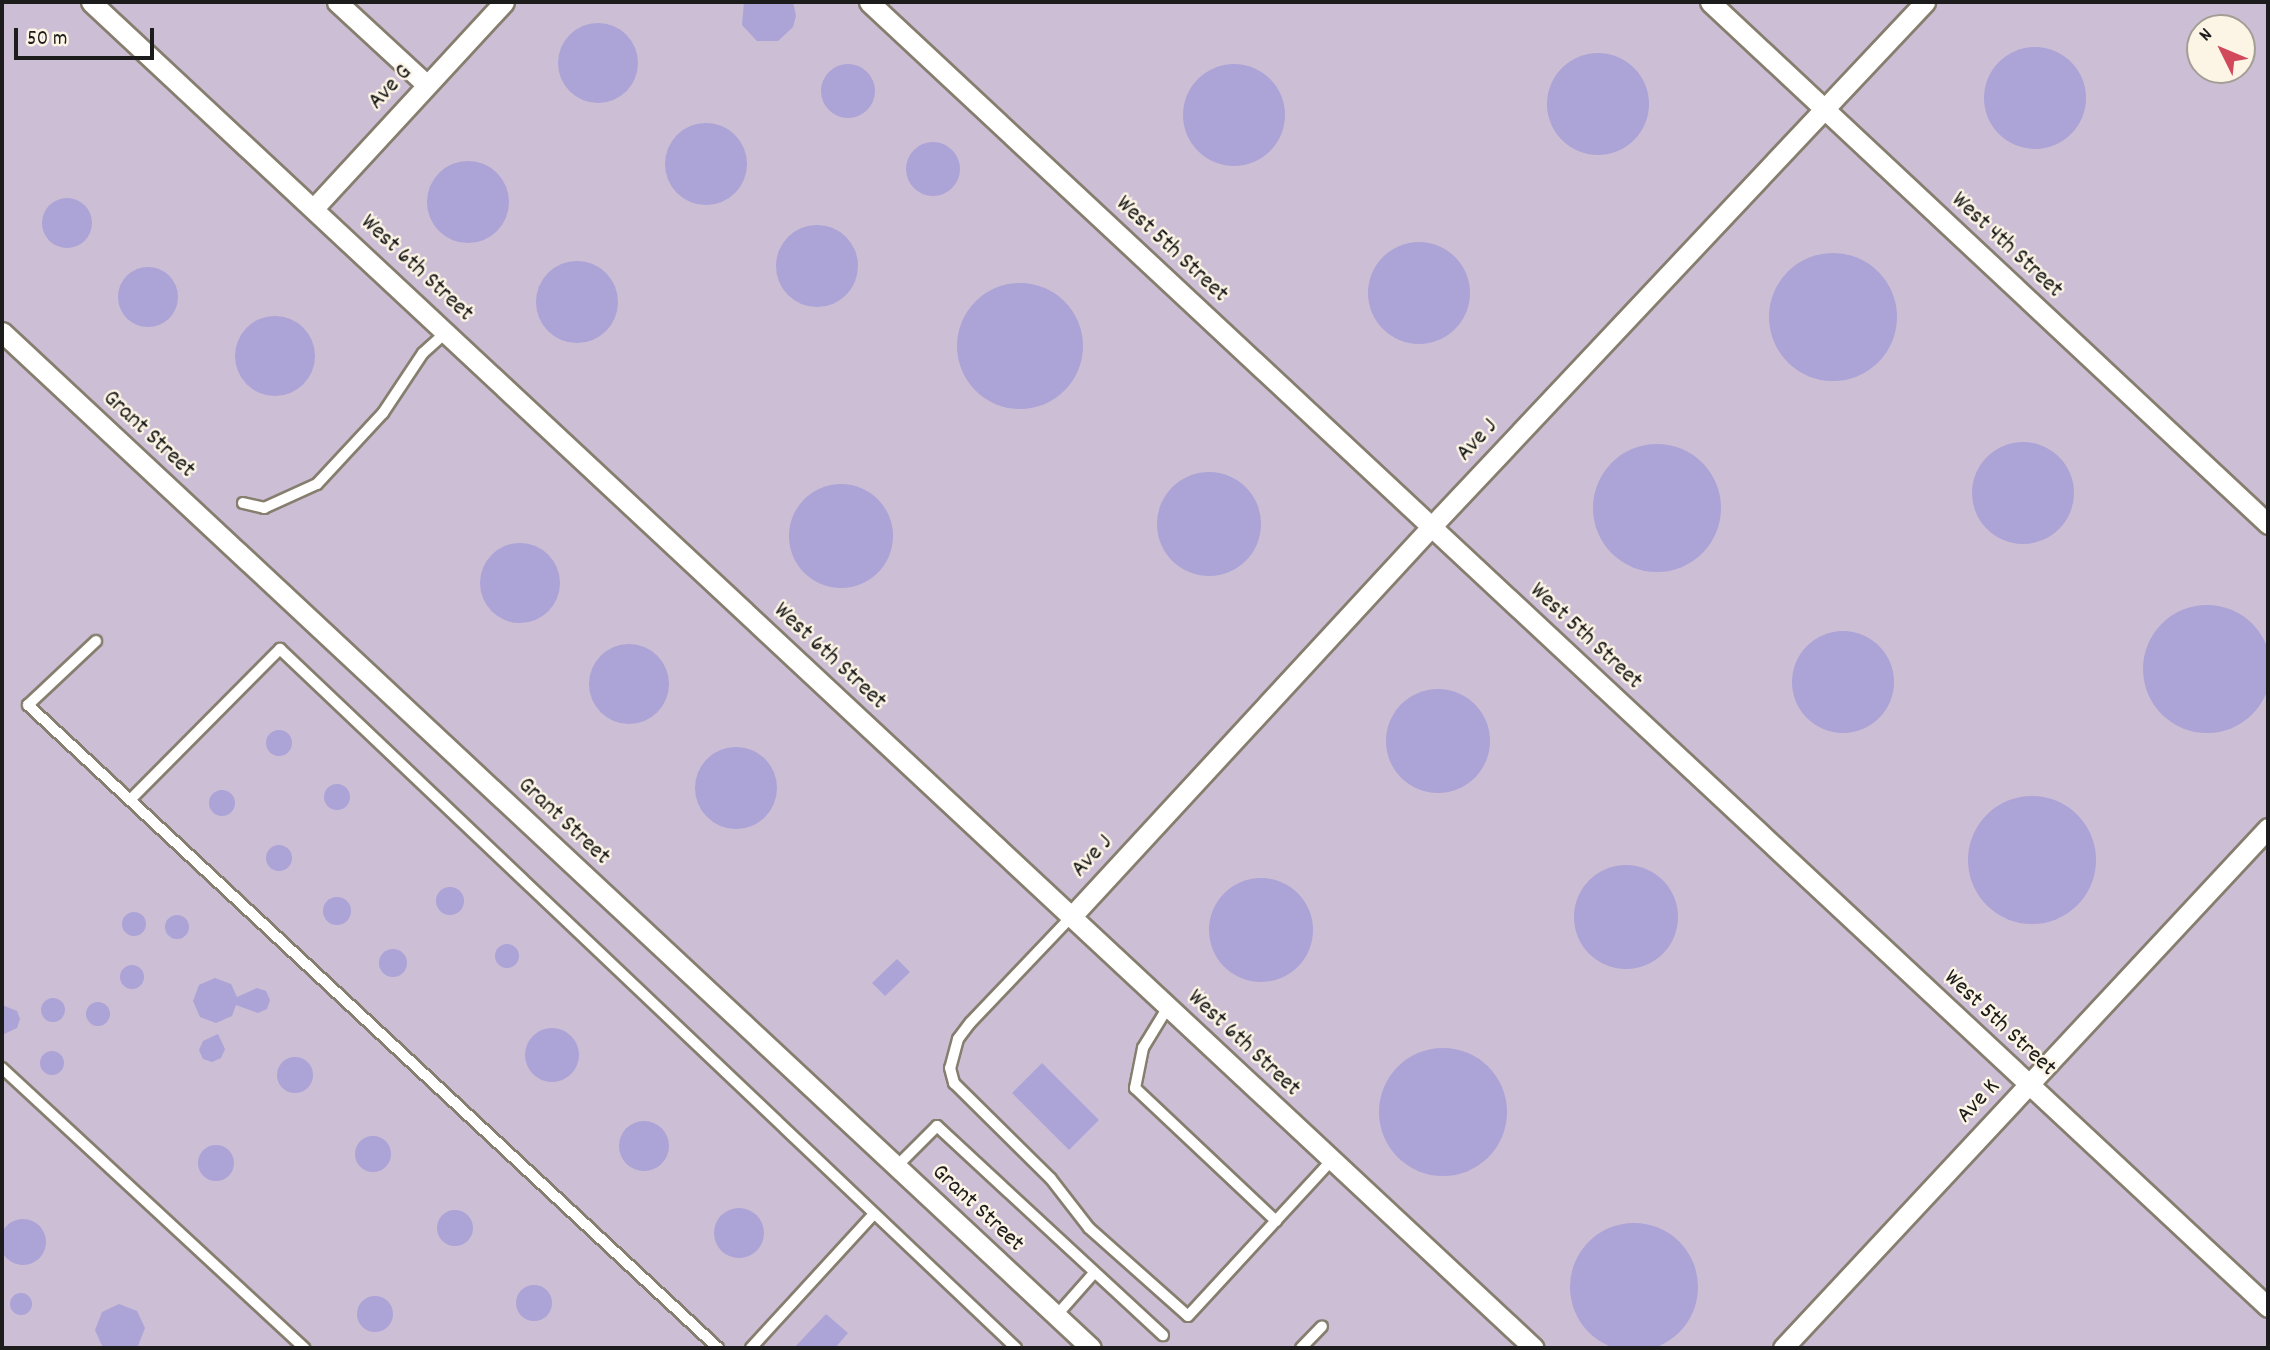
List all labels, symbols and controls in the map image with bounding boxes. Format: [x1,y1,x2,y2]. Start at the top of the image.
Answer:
scale bar [18,14,158,58]
north arrow [2186,14,2256,84]
text: N [2194,23,2220,48]
text: 50 m [27,25,67,55]
street label: Ave G [363,59,419,117]
street label: West 4th Street [1944,187,2068,305]
street label: West 5th Street [1109,191,1233,309]
street label: West 6th Street [353,209,479,329]
street label: Grant Street [96,385,200,485]
street label: Ave J [1451,414,1505,468]
street label: West 5th Street [1523,578,1647,696]
street label: West 6th Street [766,597,892,717]
street label: Grant Street [511,772,615,872]
street label: Ave J [1066,830,1120,884]
street label: West 5th Street [1937,965,2061,1083]
street label: West 6th Street [1180,984,1306,1104]
street label: Ave K [1951,1074,2007,1130]
street label: Grant Street [925,1159,1029,1259]

